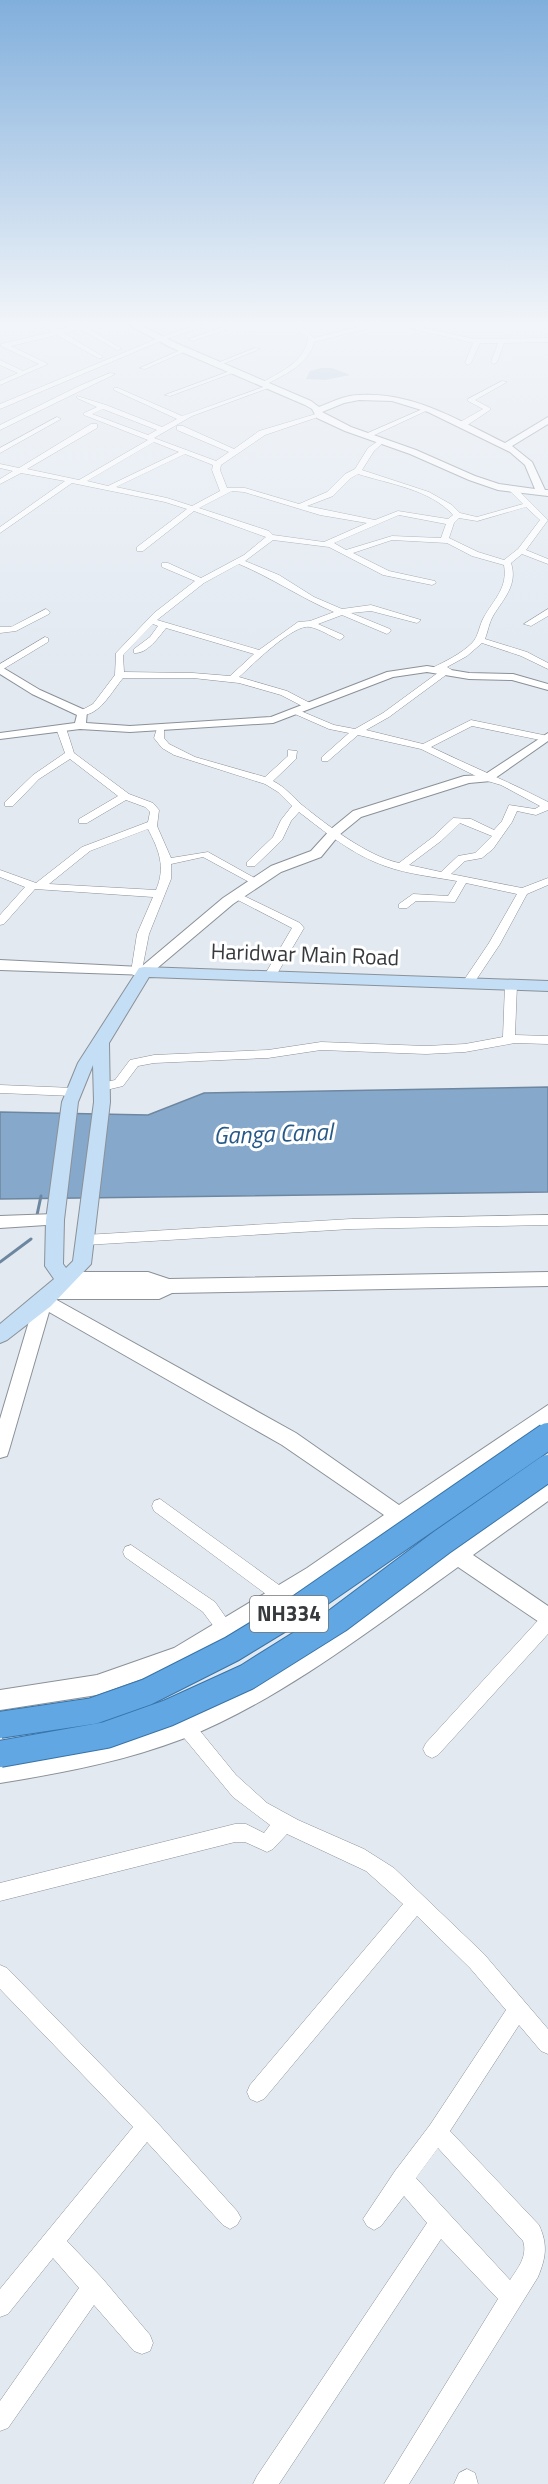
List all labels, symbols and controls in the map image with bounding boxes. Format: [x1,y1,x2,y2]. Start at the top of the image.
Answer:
street label: Haridwar Main Road [210,934,400,974]
water label: Ganga Canal [213,1113,336,1153]
road number: NH334 [250,1596,328,1632]

